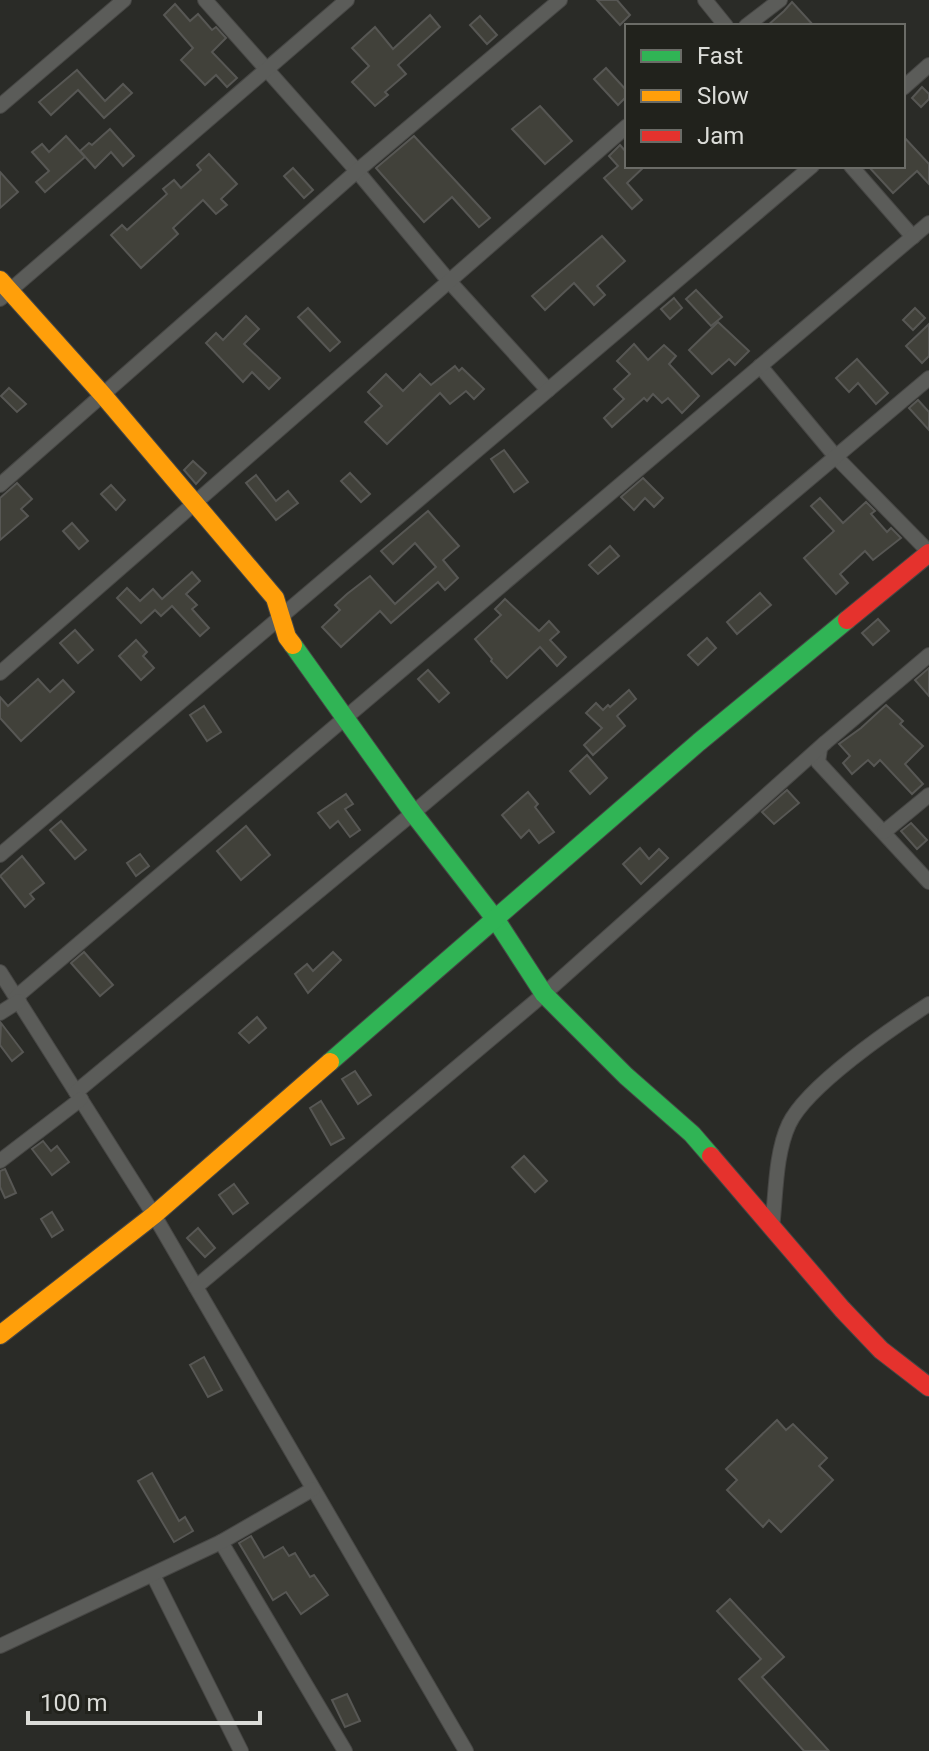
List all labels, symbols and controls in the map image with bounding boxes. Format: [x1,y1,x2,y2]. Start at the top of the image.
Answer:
legend [625,24,905,168]
text: Fast [697,42,743,70]
text: Slow [697,82,749,110]
text: Jam [697,122,744,150]
scale bar [28,1675,260,1725]
text: 100 m [40,1689,107,1717]

